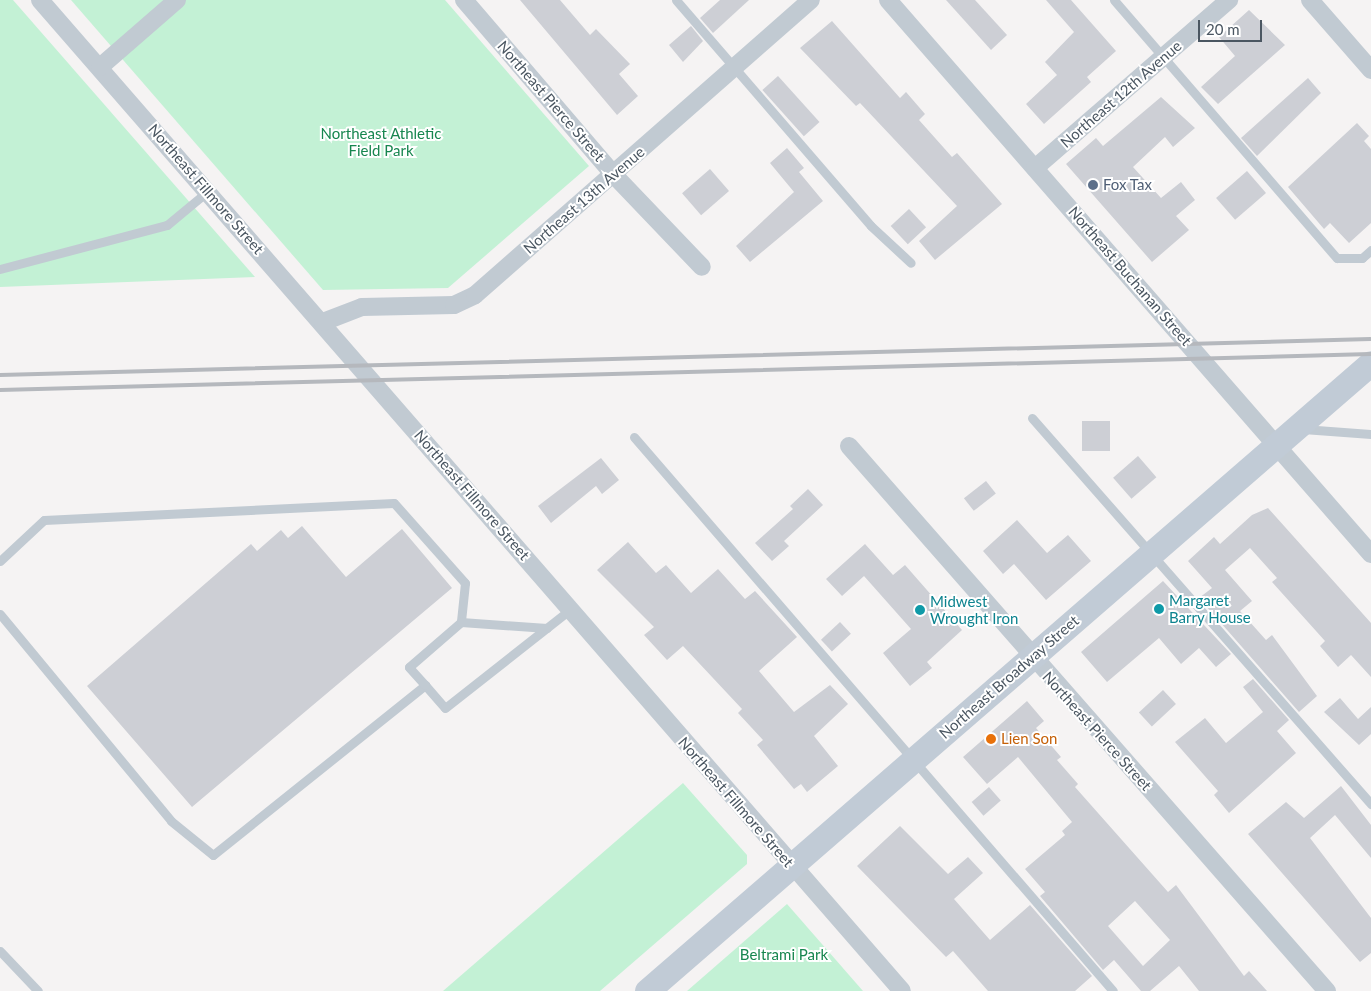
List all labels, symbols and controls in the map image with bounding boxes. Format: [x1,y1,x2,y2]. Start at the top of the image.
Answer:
scale bar [1201,10,1265,42]
text: 20 m [1206,20,1240,38]
street label: Northeast 12th Avenue [1057,36,1185,152]
street label: Northeast Pierce Street [494,37,608,165]
street label: Northeast Fillmore Street [145,120,267,258]
park label: Northeast Athletic Field Park [320,124,442,159]
street label: Northeast 13th Avenue [520,142,648,258]
place label: Fox Tax [1103,176,1152,194]
marker: Fox Tax [1087,179,1099,191]
street label: Northeast Buchanan Street [1065,203,1195,349]
street label: Northeast Fillmore Street [411,426,533,564]
place label: Margaret Barry House [1169,591,1251,626]
place label: Midwest Wrought Iron [930,592,1018,627]
marker: Margaret Barry House [1153,603,1165,615]
marker: Midwest Wrought Iron [914,604,926,616]
street label: Northeast Broadway Street [936,611,1082,743]
street label: Northeast Pierce Street [1039,668,1155,794]
place label: Lien Son [1001,730,1057,748]
street label: Northeast Fillmore Street [675,733,797,871]
marker: Lien Son [985,733,997,745]
park label: Beltrami Park [740,946,828,964]

